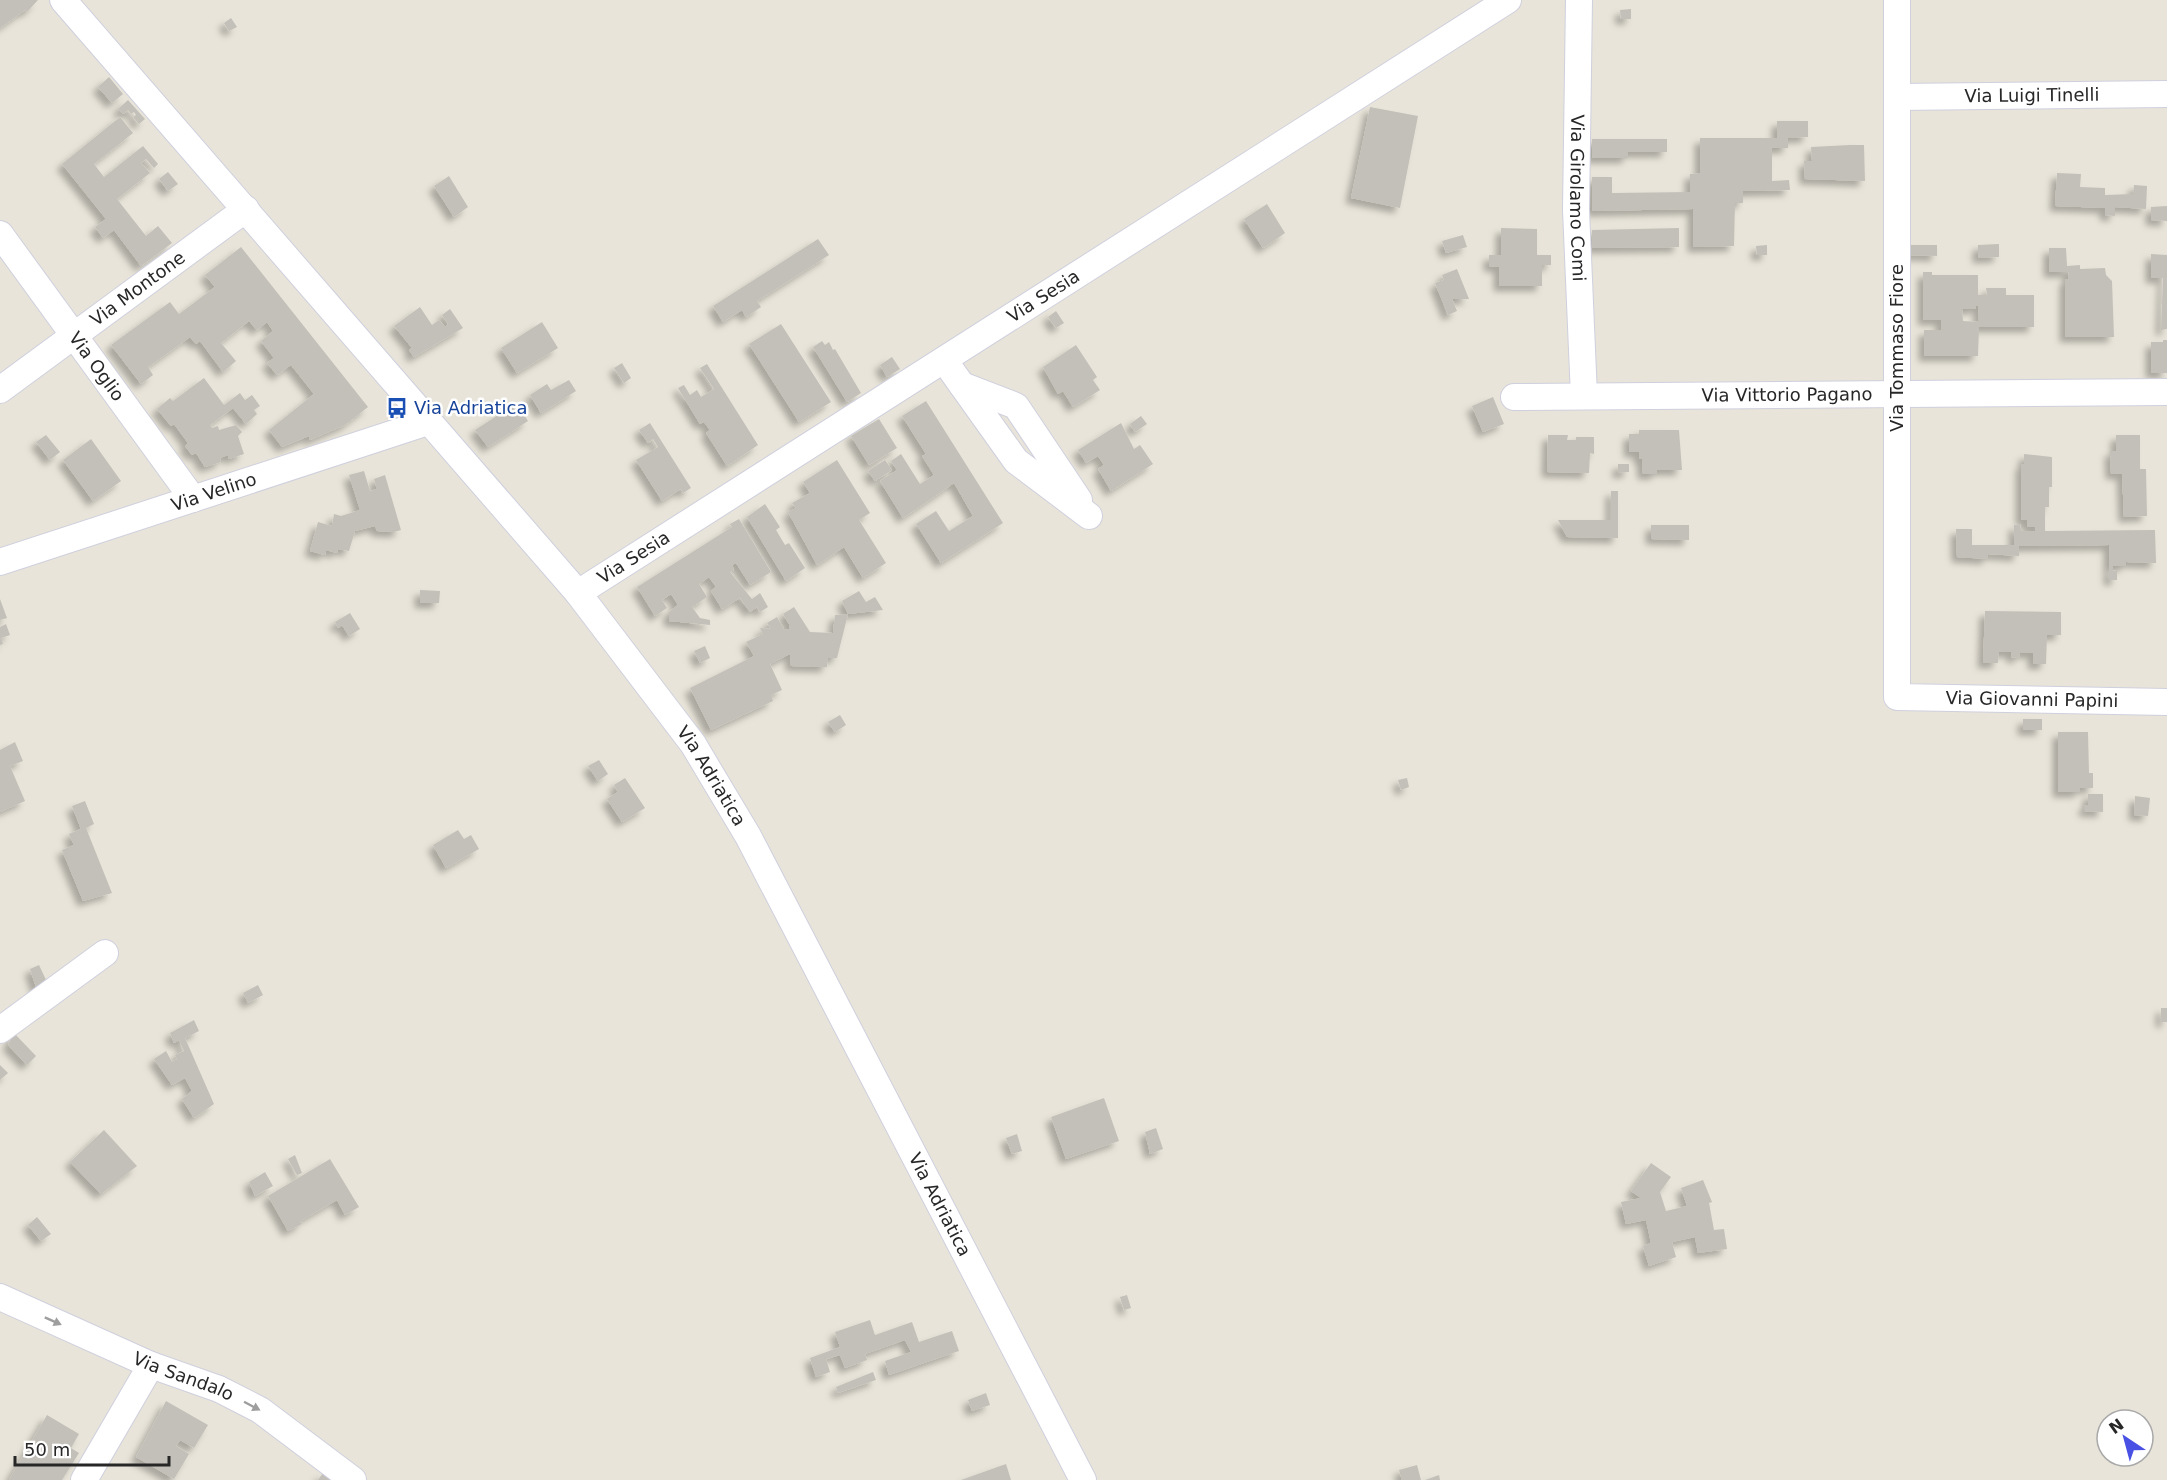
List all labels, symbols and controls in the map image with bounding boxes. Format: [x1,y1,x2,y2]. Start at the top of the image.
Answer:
street label: Via Luigi Tinelli [1964,84,2100,106]
street label: Via Girolamo Comi [1566,114,1590,282]
street label: Via Montone [86,247,189,330]
street label: Via Tommaso Fiore [1886,264,1907,432]
street label: Via Sesia [1003,265,1083,327]
street label: Via Oglio [65,328,129,405]
street label: Via Vittorio Pagano [1701,383,1873,406]
bus stop icon: Via Adriatica [385,396,409,420]
place label: Via Adriatica [414,397,528,418]
street label: Via Velino [169,468,259,515]
street label: Via Sesia [593,526,673,588]
street label: Via Giovanni Papini [1945,687,2119,711]
street label: Via Adriatica [673,721,750,829]
street label: Via Adriatica [905,1149,976,1260]
one-way arrow [45,1316,63,1326]
street label: Via Sandalo [130,1347,238,1405]
one-way arrow [244,1401,261,1411]
north arrow [2095,1408,2155,1468]
text: N [2105,1415,2127,1438]
scale bar [15,1429,170,1467]
text: 50 m [24,1439,70,1460]

